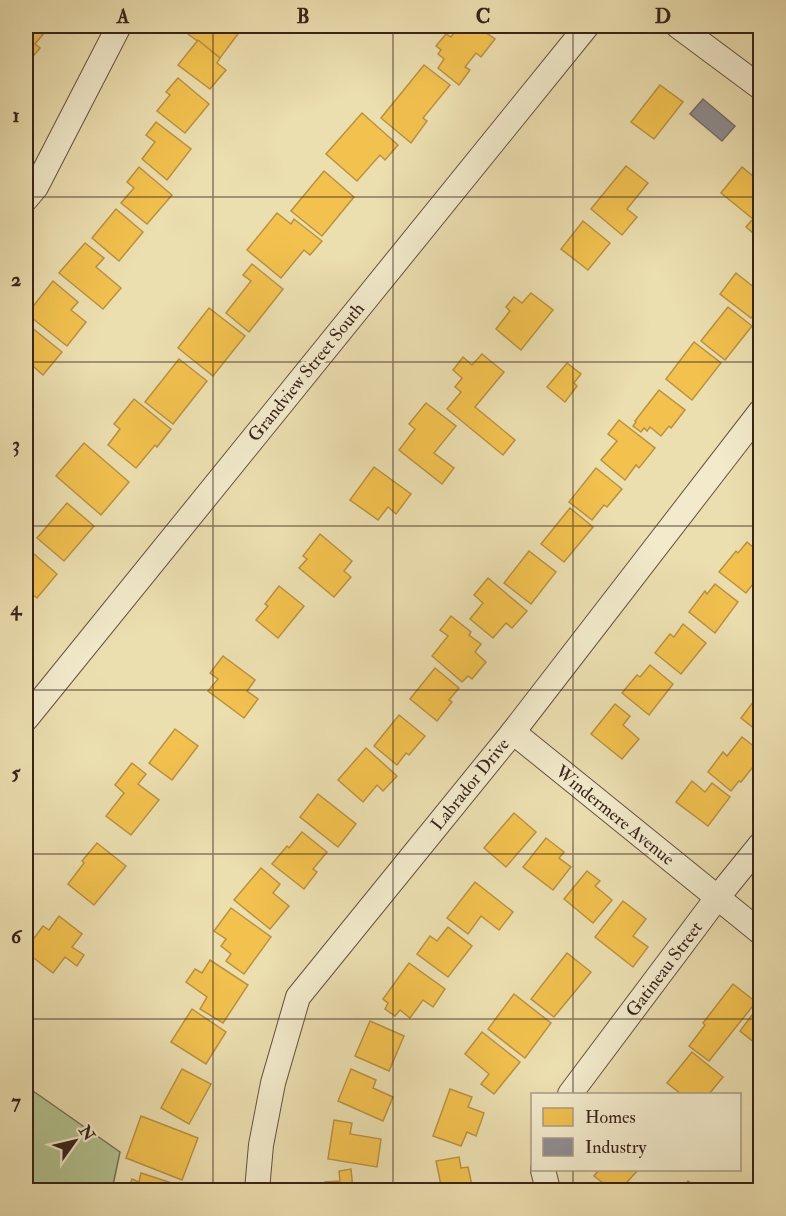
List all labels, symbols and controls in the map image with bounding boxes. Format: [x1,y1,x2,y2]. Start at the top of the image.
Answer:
text: A [116,4,130,29]
text: B [296,4,310,29]
text: C [476,4,490,29]
text: D [655,4,671,29]
text: 1 [12,103,20,128]
text: 2 [11,267,21,292]
street label: Grandview Street South [243,298,370,447]
text: 3 [12,432,20,457]
text: 4 [10,596,23,621]
street label: Labrador Drive [426,733,515,835]
text: 5 [12,760,22,785]
street label: Windermere Avenue [550,760,679,871]
street label: Gatineau Street [621,917,708,1022]
text: 6 [11,924,23,949]
text: 7 [11,1089,21,1114]
legend [531,1093,741,1171]
text: Homes [585,1106,636,1129]
north arrow [45,1111,105,1171]
text: N [74,1121,99,1145]
text: Industry [585,1136,647,1159]

